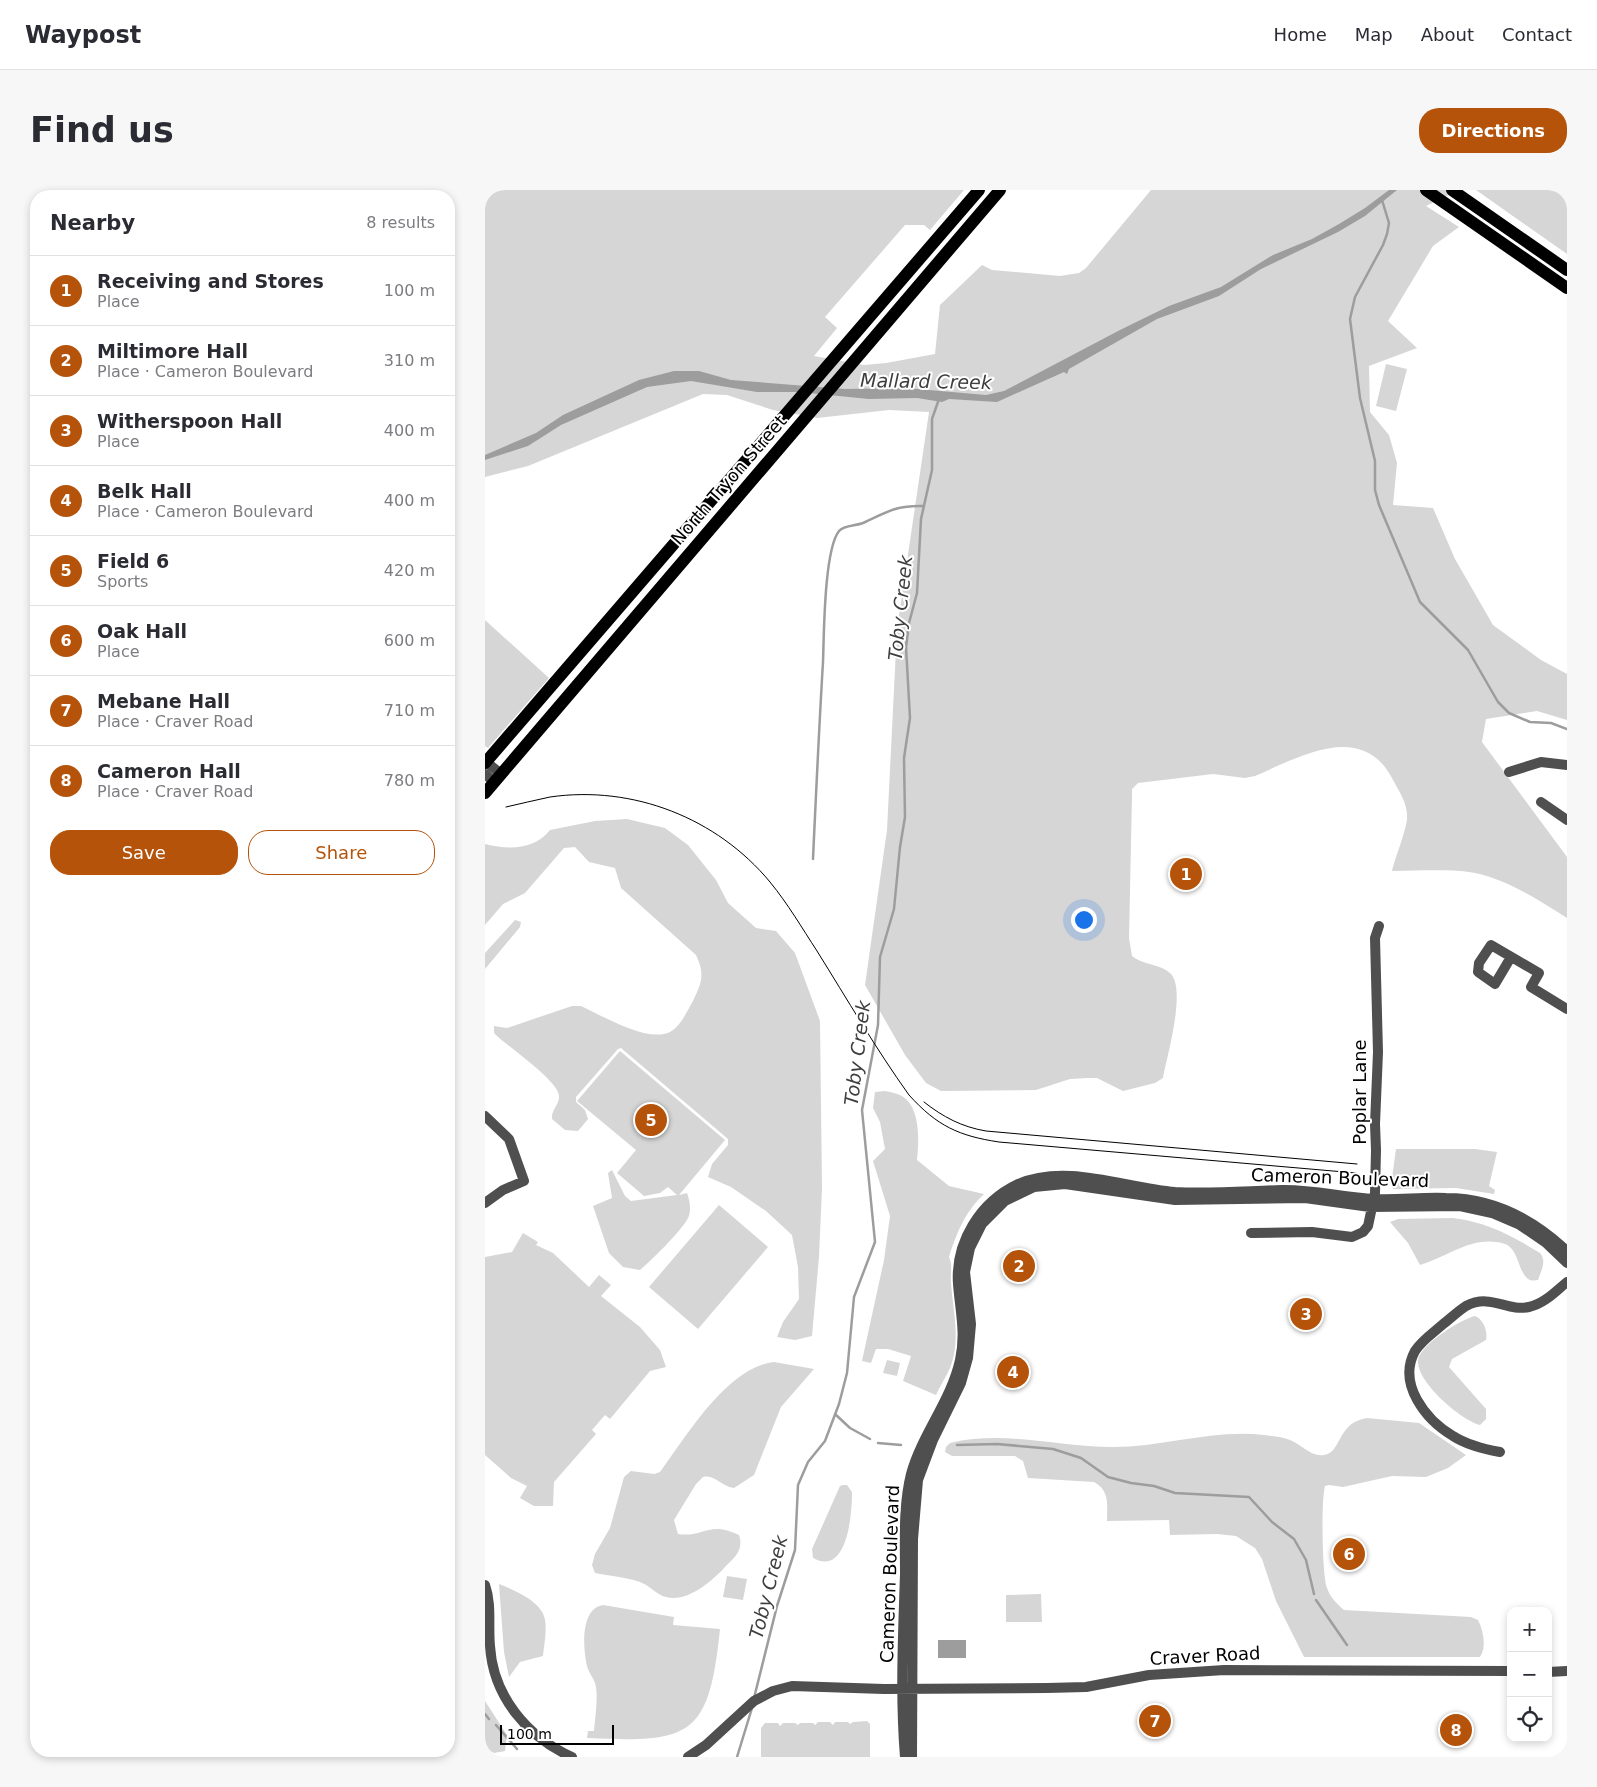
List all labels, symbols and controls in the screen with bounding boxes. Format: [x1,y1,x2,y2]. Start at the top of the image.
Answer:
text: Waypost [25,21,141,49]
text: Home [1274,24,1327,45]
text: Map [1355,24,1393,45]
text: About [1421,24,1474,45]
text: Contact [1502,24,1572,45]
button: Directions [1419,108,1567,153]
text: Find us [30,110,174,150]
text: Nearby [50,211,135,235]
text: 8 results [366,213,435,232]
text: Receiving and Stores [97,270,324,292]
text: 1 [60,281,72,300]
text: 100 m [384,281,435,300]
text: Place [97,292,140,311]
text: Miltimore Hall [97,340,248,362]
text: 2 [60,351,72,370]
text: 310 m [384,351,435,370]
text: Place · Cameron Boulevard [97,362,313,381]
water label: Mallard Creek [860,369,993,393]
text: Witherspoon Hall [97,410,282,432]
street label: North Tryon Street [666,410,791,549]
text: 3 [60,421,72,440]
text: 400 m [384,421,435,440]
text: Place [97,432,140,451]
text: Belk Hall [97,480,192,502]
text: 4 [60,491,72,510]
text: 400 m [384,491,435,510]
text: Place · Cameron Boulevard [97,502,313,521]
text: Field 6 [97,550,169,572]
water label: Toby Creek [884,553,917,662]
text: 5 [60,561,72,580]
text: 420 m [384,561,435,580]
text: Sports [97,572,148,591]
text: Oak Hall [97,620,187,642]
text: 6 [60,631,72,650]
text: 600 m [384,631,435,650]
text: Place [97,642,140,661]
text: Mebane Hall [97,690,230,712]
text: 7 [60,701,72,720]
text: 710 m [384,701,435,720]
text: Place · Craver Road [97,712,253,731]
text: Cameron Hall [97,760,241,782]
text: 8 [60,771,72,790]
text: 780 m [384,771,435,790]
text: Place · Craver Road [97,782,253,801]
button: Save [50,830,238,875]
button: Share [248,830,435,875]
pin: 1 [1170,855,1202,893]
your location [1071,907,1097,933]
water label: Toby Creek [840,998,874,1107]
street label: Poplar Lane [1349,1039,1370,1145]
pin: 5 [635,1101,667,1139]
street label: Cameron Boulevard [1251,1164,1430,1191]
pin: 2 [1003,1247,1035,1285]
pin: 3 [1290,1295,1322,1333]
pin: 4 [997,1353,1029,1391]
street label: Cameron Boulevard [876,1484,903,1663]
water label: Toby Creek [745,1532,792,1641]
pin: 6 [1333,1535,1365,1573]
map controls [1507,1607,1552,1742]
button: + [1507,1607,1552,1652]
street label: Craver Road [1149,1642,1261,1669]
button: − [1507,1652,1552,1697]
button: locate [1507,1697,1552,1742]
pin: 7 [1139,1702,1171,1740]
pin: 8 [1440,1711,1472,1749]
scale bar [500,1722,614,1745]
text: 100 m [507,1726,552,1742]

